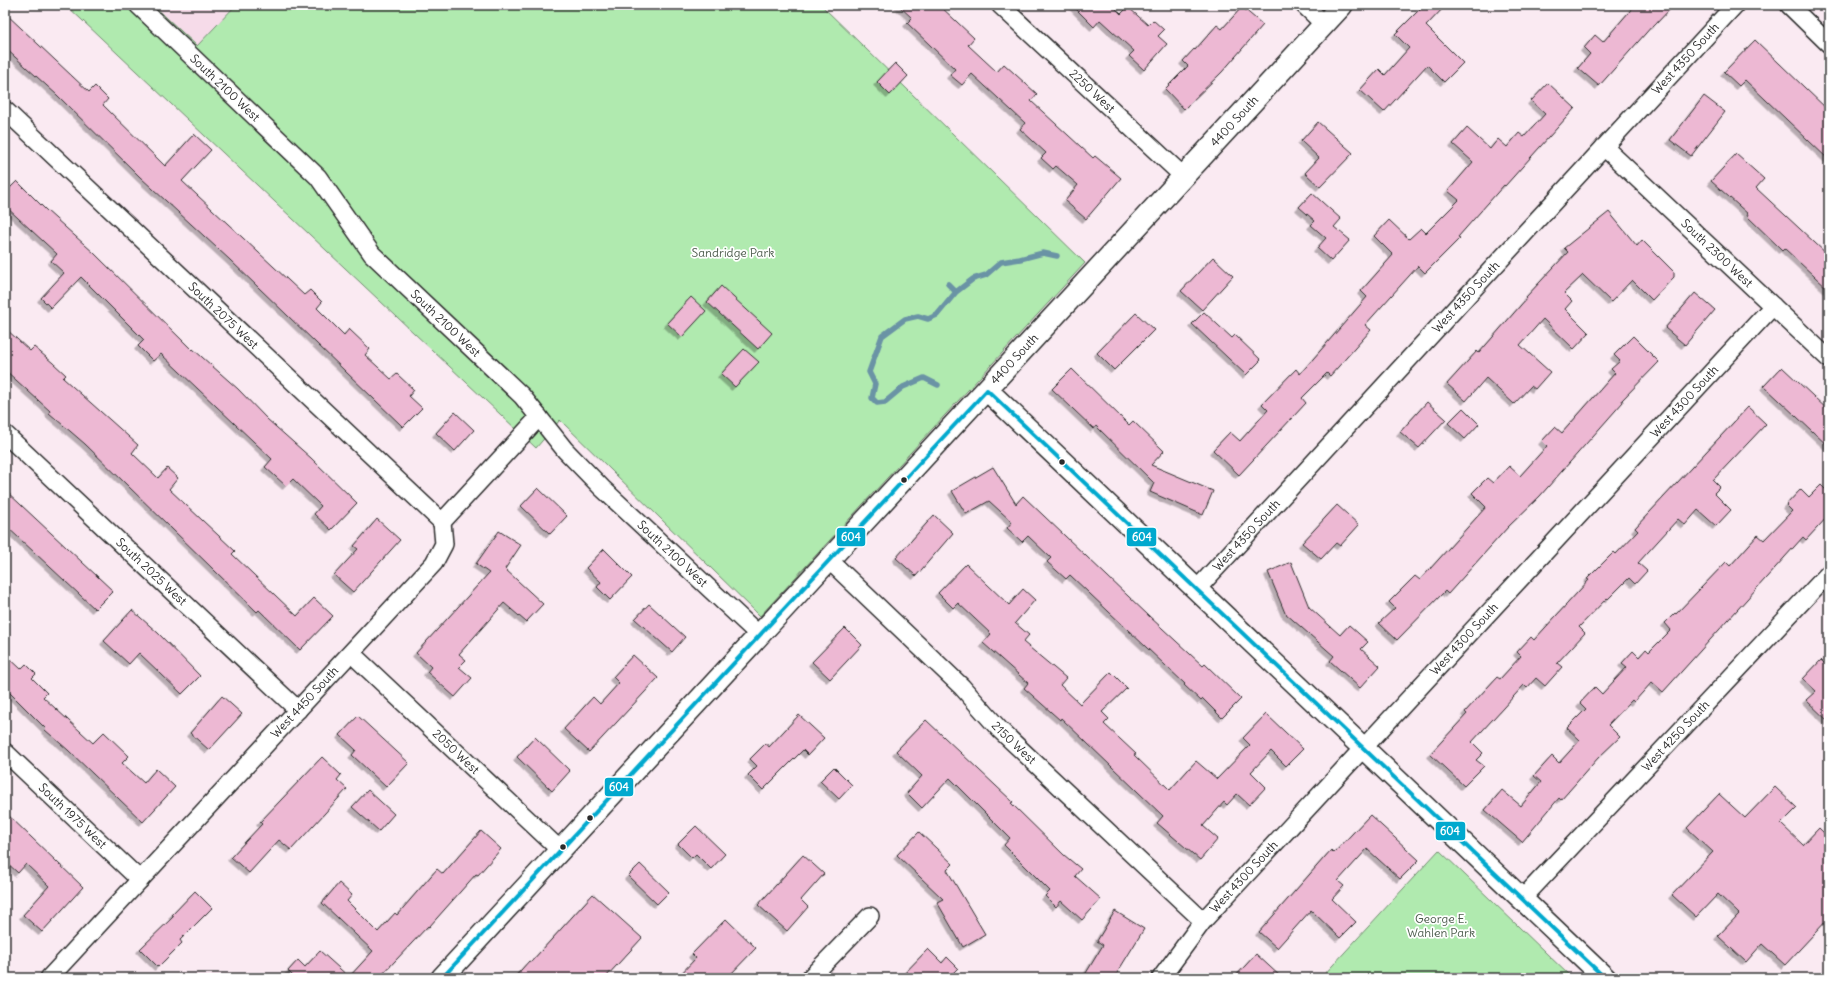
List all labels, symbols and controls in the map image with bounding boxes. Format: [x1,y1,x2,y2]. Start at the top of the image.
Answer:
street label: West 4350 South [1648,19,1722,97]
street label: South 2100 West [187,51,263,124]
street label: 2250 West [1066,66,1118,116]
street label: 4400 South [1207,92,1261,150]
street label: South 2300 West [1678,216,1756,290]
park label: Sandridge Park [692,245,774,260]
street label: West 4350 South [1429,258,1502,336]
street label: South 2075 West [185,279,262,352]
street label: South 2100 West [408,286,484,360]
street label: 4400 South [987,330,1041,387]
street label: West 4300 South [1647,362,1721,441]
unlabelled marker [1057,457,1067,467]
unlabelled marker [899,475,909,485]
street label: West 4350 South [1209,496,1283,574]
street label: South 2100 West [634,517,711,590]
line badge: 604 [836,527,866,547]
line badge: 604 [1126,527,1157,547]
text: 604 [841,530,862,544]
text: 604 [1132,530,1153,544]
street label: South 2025 West [113,535,190,608]
street label: West 4300 South [1427,600,1501,678]
street label: West 4450 South [267,663,341,741]
street label: West 4250 South [1638,697,1712,774]
street label: 2150 West [989,718,1039,767]
street label: 2050 West [430,726,483,777]
line badge: 604 [604,777,634,797]
street label: South 1975 West [36,780,110,851]
text: 604 [609,780,630,794]
unlabelled marker [585,813,595,823]
line badge: 604 [1435,821,1466,841]
text: 604 [1440,824,1461,838]
street label: West 4300 South [1206,837,1281,916]
unlabelled marker [558,842,568,852]
park label: George E. Wahlen Park [1407,911,1475,940]

